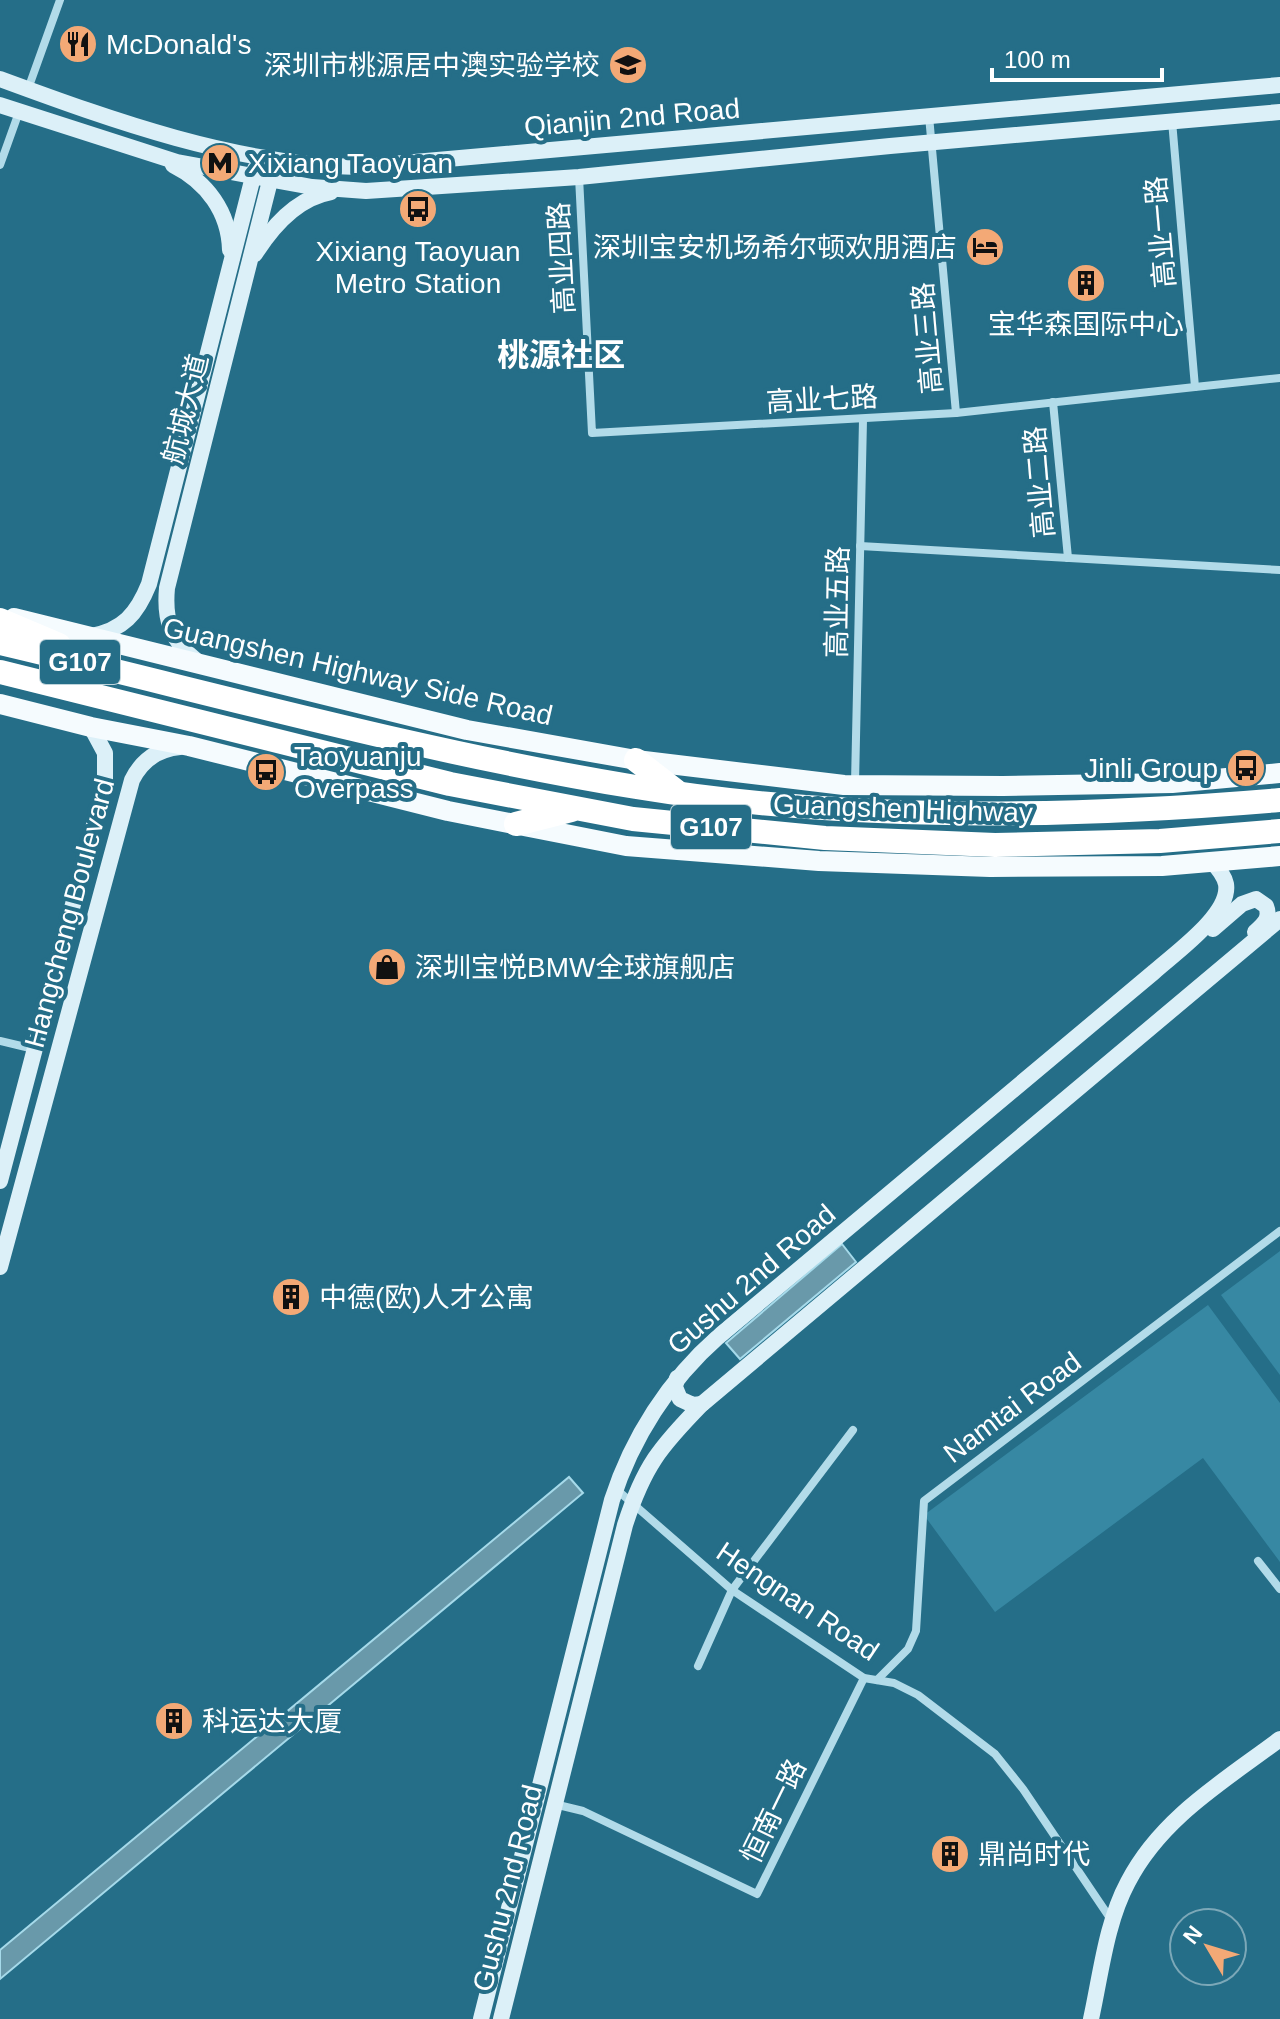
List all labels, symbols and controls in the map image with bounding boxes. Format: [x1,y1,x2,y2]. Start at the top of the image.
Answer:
restaurant icon: McDonald's [57,23,99,65]
place label: McDonald's [106,29,251,60]
scale bar [992,32,1162,82]
school or university icon: 深圳市桃源居中澳实验学校 [607,44,649,86]
text: 100 m [1004,46,1071,73]
place label: 深圳市桃源居中澳实验学校 [264,50,600,81]
street label: Qianjin 2nd Road [523,93,741,142]
metro station icon: Xixiang Taoyuan [199,142,241,184]
place label: Xixiang Taoyuan [248,148,453,179]
street label: 高业一路 [1140,175,1181,289]
bus stop icon: Xixiang Taoyuan Metro Station [397,188,439,230]
street label: 高业四路 [543,201,580,315]
hotel icon: 深圳宝安机场希尔顿欢朋酒店 [964,226,1006,268]
place label: 深圳宝安机场希尔顿欢朋酒店 [593,232,957,263]
place label: Xixiang Taoyuan Metro Station [316,236,520,299]
building icon: 宝华森国际中心 [1065,262,1107,304]
street label: 高业三路 [907,281,948,395]
place label: 宝华森国际中心 [988,309,1184,340]
district label: 桃源社区 [497,337,625,373]
street label: 航城大道 [157,351,214,467]
street label: 高业七路 [765,381,879,418]
street label: 高业二路 [1019,425,1060,539]
street label: 高业五路 [821,546,854,658]
street label: Guangshen Highway Side Road [160,612,556,731]
road number: G107 [40,640,120,684]
place label: Taoyuanju Overpass [294,741,422,804]
bus stop icon: Jinli Group [1225,747,1267,789]
bus stop icon: Taoyuanju Overpass [245,751,287,793]
place label: Jinli Group [1084,753,1218,784]
street label: Hangcheng Boulevard [19,775,120,1051]
street label: Guangshen Highway [773,788,1033,829]
road number: G107 [671,805,751,849]
shop icon: 深圳宝悦BMW全球旗舰店 [366,946,408,988]
place label: 深圳宝悦BMW全球旗舰店 [415,952,735,983]
street label: Gushu 2nd Road [661,1198,841,1361]
building icon: 中德(欧)人才公寓 [270,1276,312,1318]
place label: 中德(欧)人才公寓 [319,1282,534,1313]
street label: Namtai Road [938,1346,1087,1469]
street label: Hengnan Road [711,1536,884,1667]
building icon: 科运达大厦 [153,1700,195,1742]
place label: 科运达大厦 [202,1706,342,1737]
street label: 恒南一路 [735,1754,812,1868]
street label: Gushu 2nd Road [467,1782,548,1995]
building icon: 鼎尚时代 [929,1833,971,1875]
place label: 鼎尚时代 [978,1839,1090,1870]
north arrow [1168,1907,1248,1987]
text: N [1178,1921,1207,1949]

